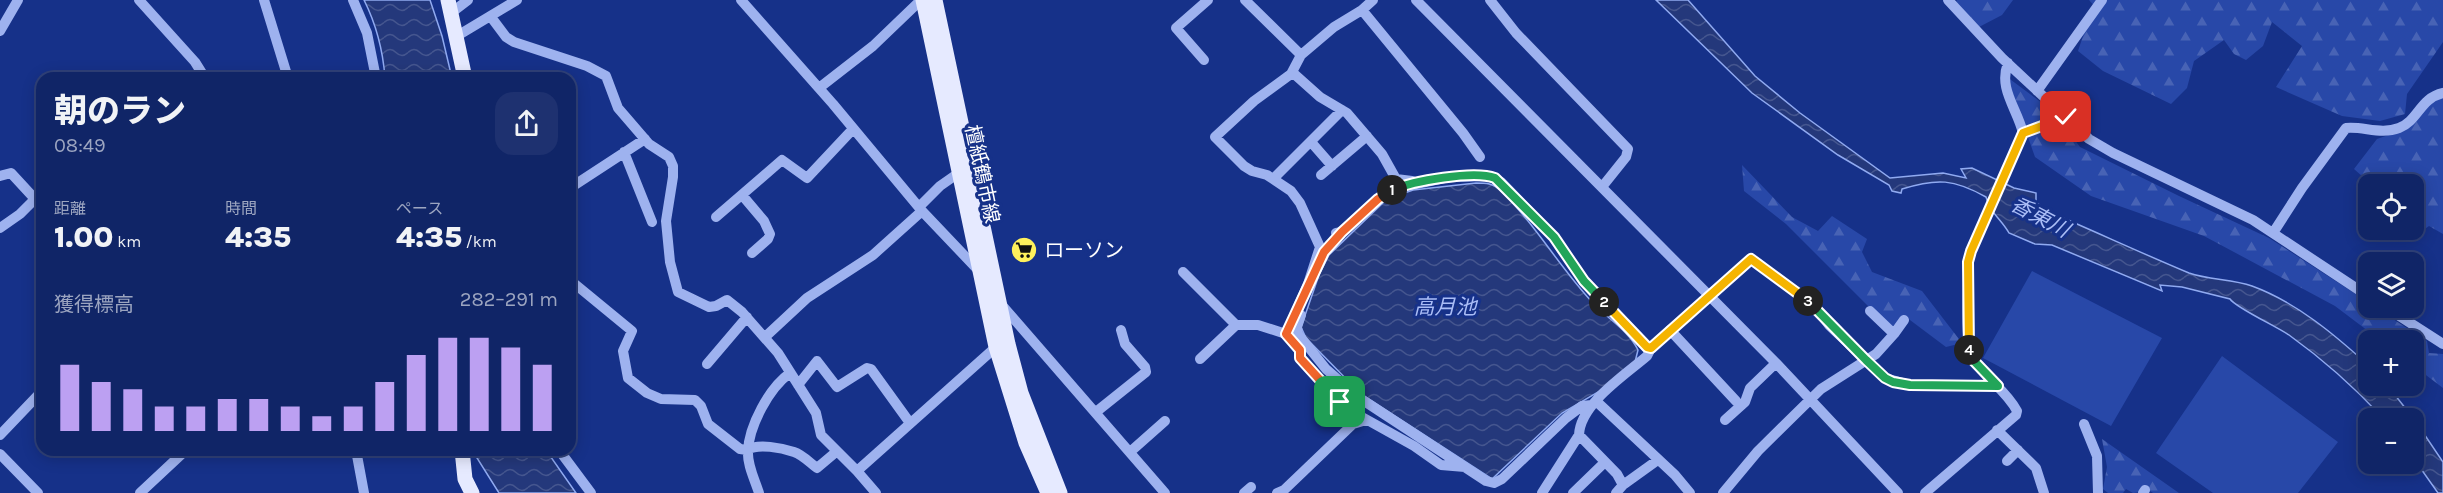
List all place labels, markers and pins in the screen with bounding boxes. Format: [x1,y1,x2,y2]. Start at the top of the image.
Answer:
pin [2040,91,2091,142]
pin: 1 [1377,175,1407,205]
supermarket icon: ローソン [1009,235,1039,265]
place label: ローソン [1044,239,1124,262]
pin: 3 [1793,286,1823,316]
pin: 2 [1589,287,1619,317]
pin: 4 [1954,335,1984,365]
pin [1314,376,1365,427]

